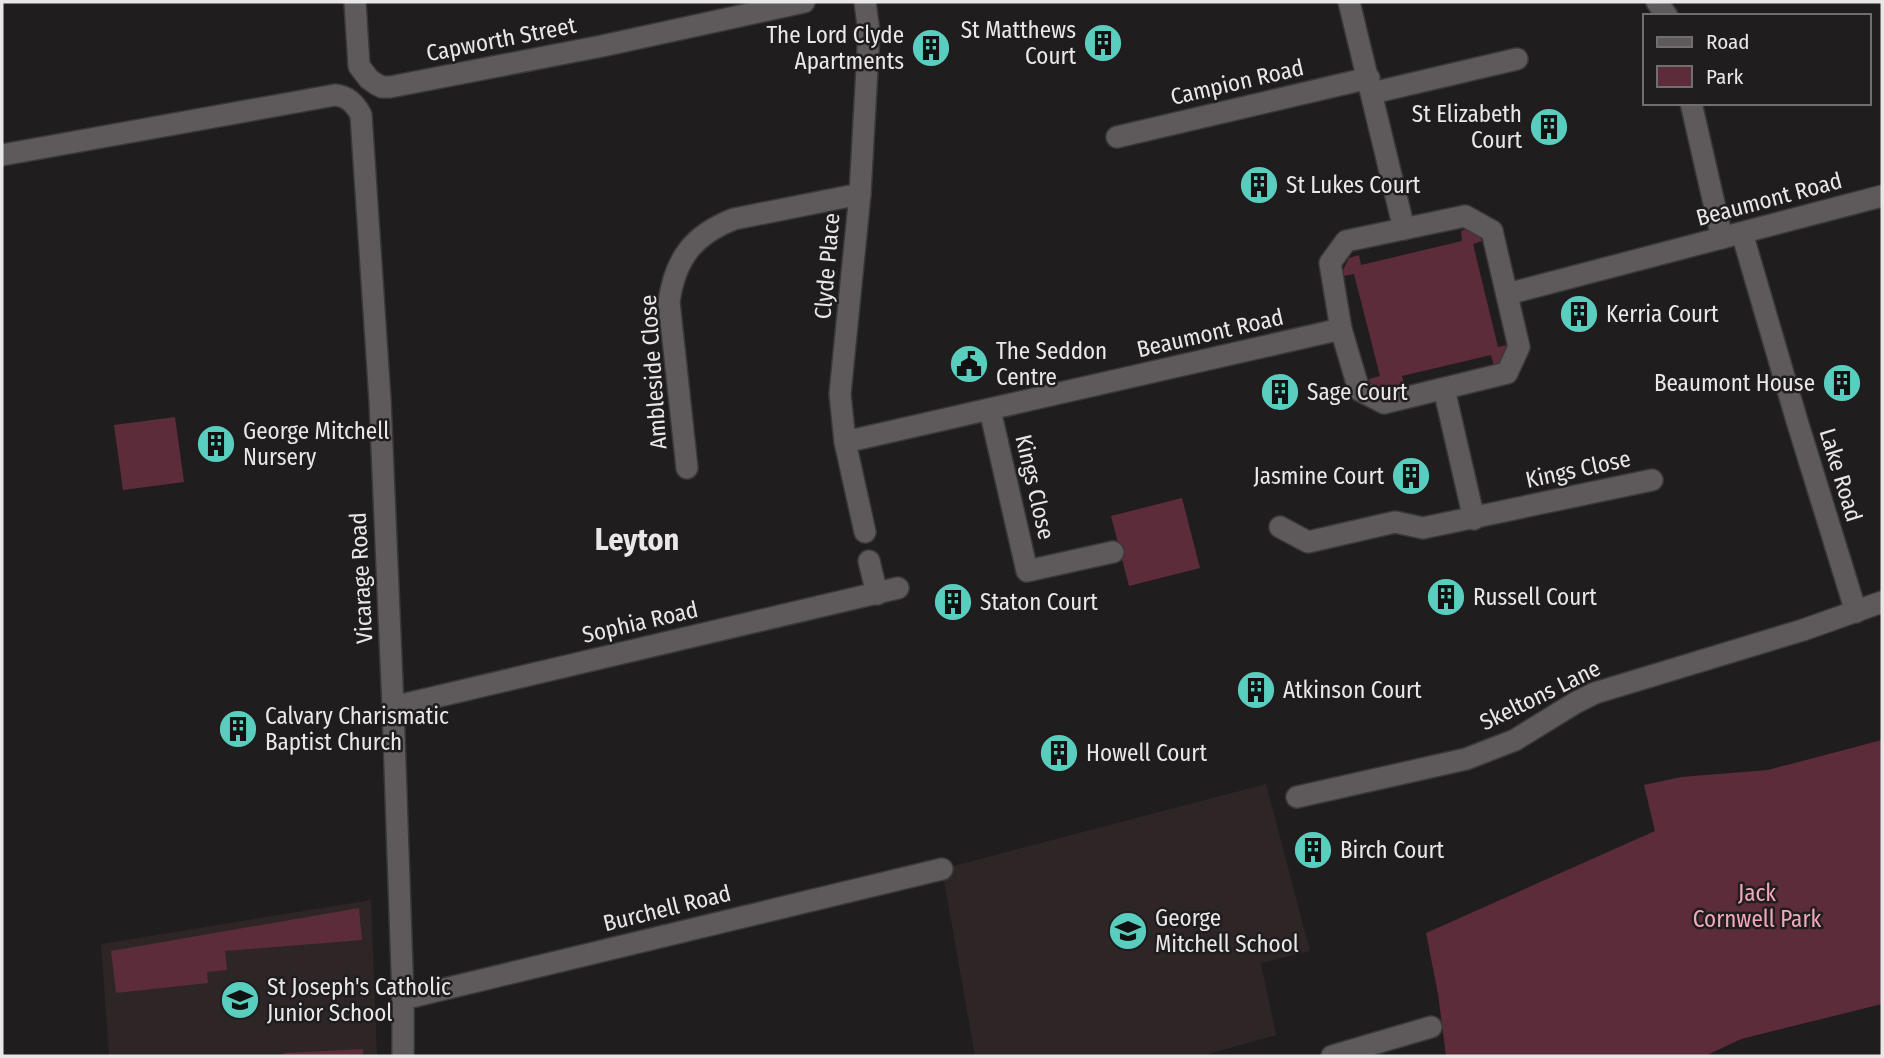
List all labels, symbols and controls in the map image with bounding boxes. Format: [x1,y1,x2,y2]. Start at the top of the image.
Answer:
street label: Capworth Street [424,11,579,67]
legend [1643,14,1870,105]
place label: St Matthews Court [961,16,1076,70]
place label: The Lord Clyde Apartments [766,21,904,75]
building icon: St Matthews Court [1082,22,1124,64]
building icon: The Lord Clyde Apartments [910,27,952,69]
text: Road [1706,29,1750,55]
street label: Campion Road [1168,53,1306,111]
text: Park [1706,64,1744,90]
place label: St Elizabeth Court [1412,100,1522,154]
building icon: St Elizabeth Court [1528,106,1570,148]
building icon: St Lukes Court [1238,164,1280,206]
street label: Beaumont Road [1693,166,1845,232]
place label: St Lukes Court [1286,171,1421,199]
street label: Clyde Place [808,212,846,320]
building icon: Kerria Court [1558,293,1600,335]
street label: Ambleside Close [634,294,672,450]
place label: Kerria Court [1606,300,1719,328]
street label: Beaumont Road [1134,303,1286,363]
place label: The Seddon Centre [996,337,1107,391]
public building icon: The Seddon Centre [948,343,990,385]
building icon: Beaumont House [1821,362,1863,404]
place label: Beaumont House [1654,369,1815,397]
building icon: Sage Court [1259,371,1301,413]
place label: Sage Court [1307,378,1408,406]
place label: George Mitchell Nursery [243,417,389,471]
building icon: George Mitchell Nursery [195,423,237,465]
street label: Lake Road [1814,425,1868,525]
street label: Kings Close [1009,432,1061,542]
street label: Kings Close [1523,444,1633,494]
building icon: Jasmine Court [1390,455,1432,497]
place label: Jasmine Court [1254,462,1384,490]
street label: Vicarage Road [344,512,378,644]
district label: Leyton [595,522,679,558]
building icon: Russell Court [1425,576,1467,618]
building icon: Staton Court [932,581,974,623]
place label: Russell Court [1473,583,1597,611]
place label: Staton Court [980,588,1098,616]
street label: Sophia Road [579,595,701,649]
street label: Skeltons Lane [1475,654,1605,736]
building icon: Atkinson Court [1235,669,1277,711]
place label: Atkinson Court [1283,676,1422,704]
place label: Calvary Charismatic Baptist Church [265,702,449,756]
building icon: Calvary Charismatic Baptist Church [217,708,259,750]
building icon: Howell Court [1038,732,1080,774]
place label: Howell Court [1086,739,1207,767]
building icon: Birch Court [1292,829,1334,871]
place label: Birch Court [1340,836,1445,864]
street label: Burchell Road [600,879,734,937]
park label: Jack Cornwell Park [1693,879,1821,933]
place label: George Mitchell School [1155,904,1299,958]
school or university icon: George Mitchell School [1107,910,1149,952]
place label: St Joseph's Catholic Junior School [267,973,451,1027]
school or university icon: St Joseph's Catholic Junior School [219,979,261,1021]

